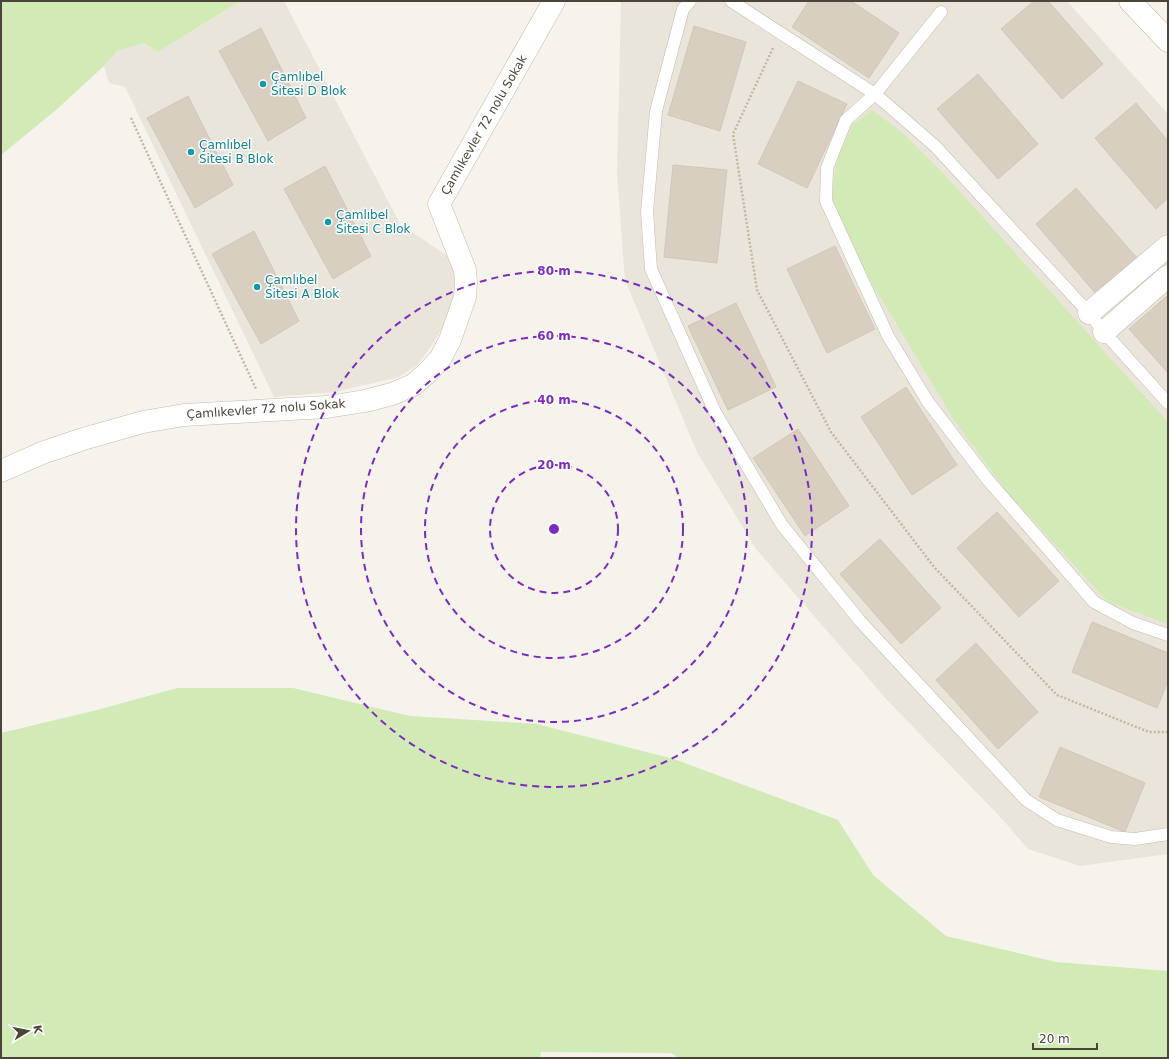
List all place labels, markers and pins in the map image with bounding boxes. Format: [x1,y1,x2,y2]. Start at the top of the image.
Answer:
place label: Çamlıbel Sitesi D Blok [271,70,346,98]
marker: Çamlıbel Sitesi D Blok [258,79,268,89]
place label: Çamlıbel Sitesi B Blok [199,138,273,166]
marker: Çamlıbel Sitesi B Blok [186,147,196,157]
place label: Çamlıbel Sitesi C Blok [336,208,411,236]
marker: Çamlıbel Sitesi C Blok [323,217,333,227]
place label: Çamlıbel Sitesi A Blok [265,273,339,301]
marker: Çamlıbel Sitesi A Blok [252,282,262,292]
centre of rings [547,522,561,536]

